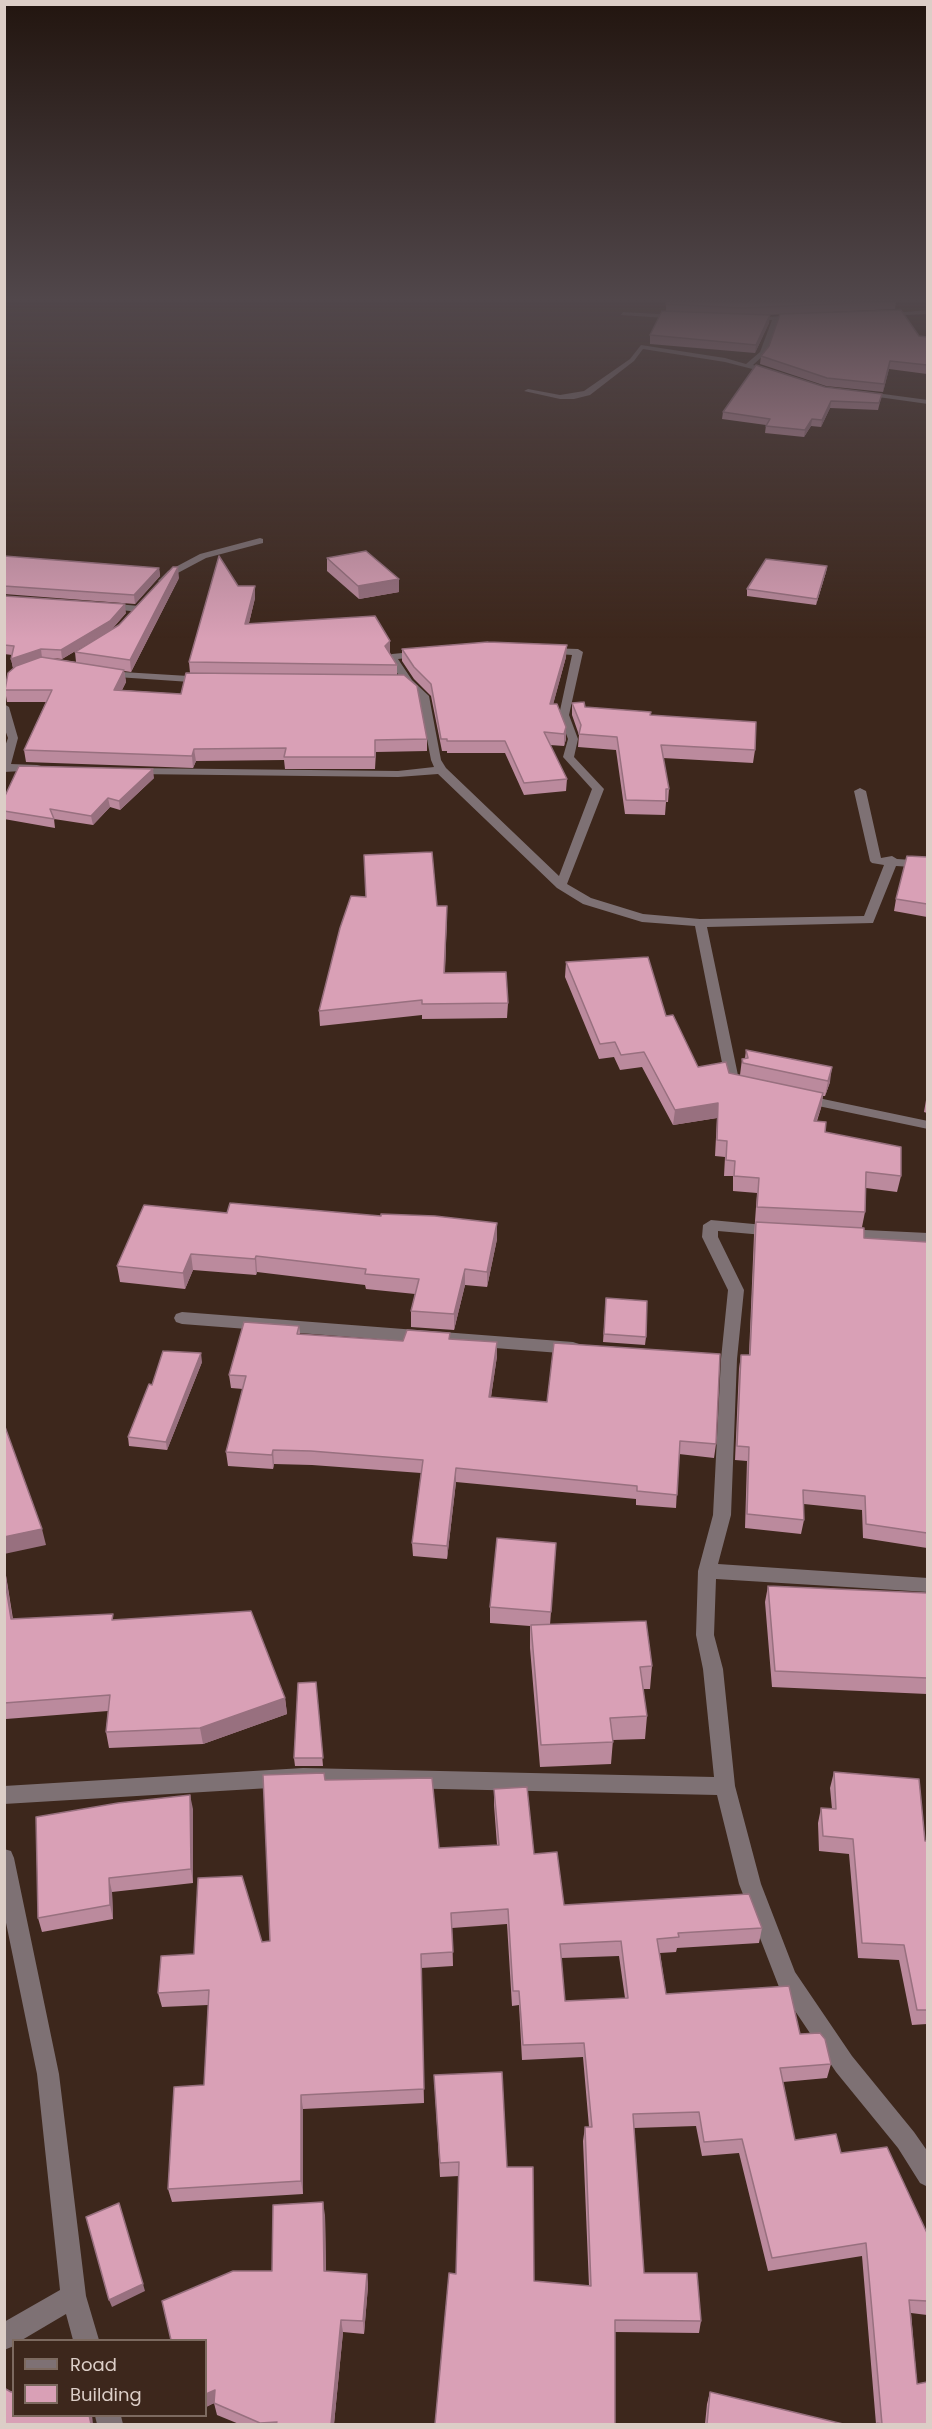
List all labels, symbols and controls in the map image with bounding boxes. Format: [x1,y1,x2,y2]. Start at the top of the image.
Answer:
legend [12,2339,207,2417]
text: Road [70,2352,117,2377]
text: Building [70,2382,142,2407]

